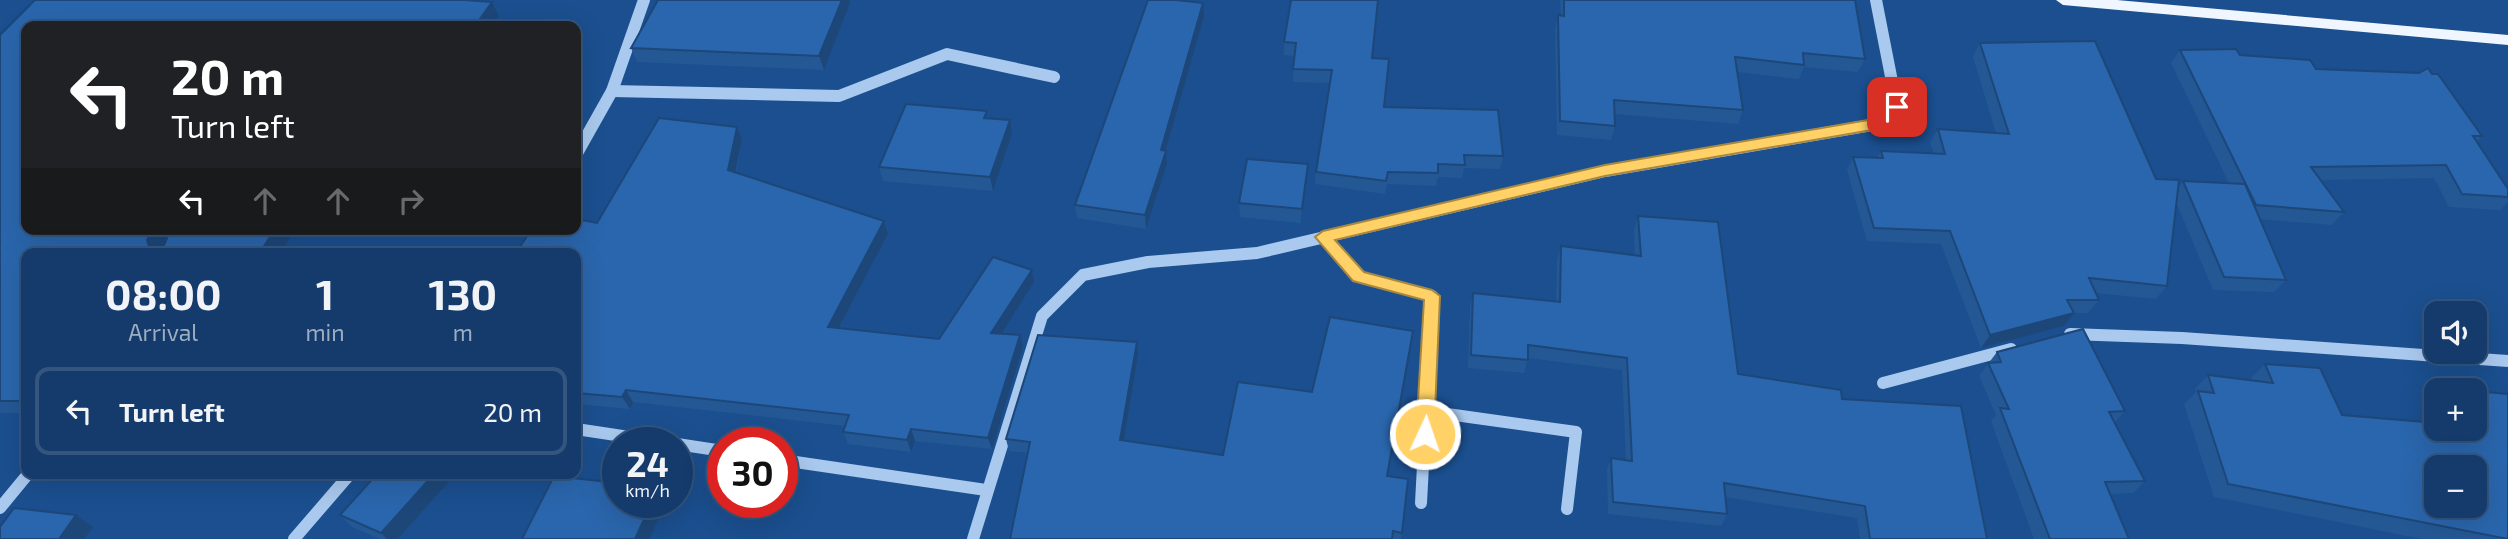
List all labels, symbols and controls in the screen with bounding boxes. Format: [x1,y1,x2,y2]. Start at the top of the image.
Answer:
text: 20 m [171,46,284,105]
icon: left [56,49,147,140]
pin [1867,77,1927,137]
icon: arrive [1878,88,1916,126]
text: Turn left [171,106,295,144]
icon: left [173,182,211,220]
icon: ahead [246,182,284,220]
icon: ahead [319,182,357,220]
icon: right [392,182,430,220]
text: 08:00 [105,268,221,318]
text: 1 [316,268,334,318]
text: 130 [429,268,497,318]
map controls [2424,301,2487,518]
button: sound [2424,301,2487,364]
text: Arrival [128,318,198,346]
text: min [305,318,345,346]
text: m [453,318,473,346]
button: + [2424,378,2487,441]
icon: left [60,392,98,430]
text: Turn left [119,396,225,427]
text: 20 m [483,396,542,427]
position arrow [1388,397,1462,471]
speed limit sign: 30 [707,427,798,518]
text: 24 [626,442,669,484]
button: − [2424,455,2487,518]
text: km/h [625,479,670,501]

